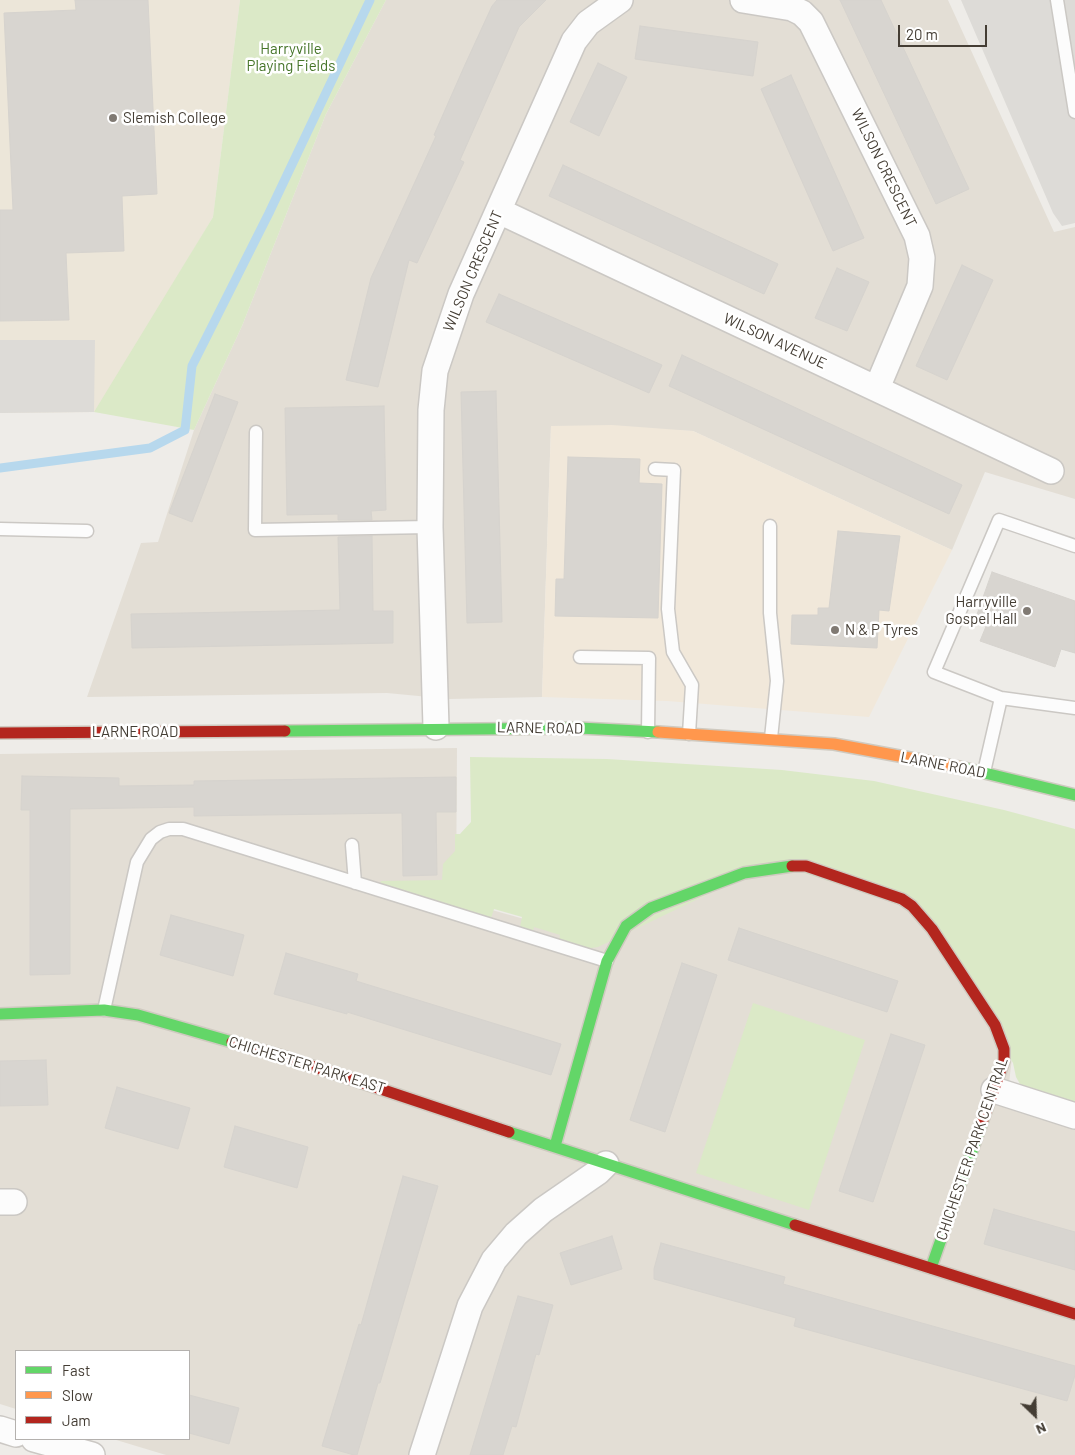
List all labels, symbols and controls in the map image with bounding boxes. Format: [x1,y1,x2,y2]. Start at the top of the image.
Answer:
scale bar [900,15,989,47]
text: 20 m [906,25,938,43]
park label: Harryville Playing Fields [247,40,335,75]
street label: WILSON CRESCENT [847,106,921,230]
place label: Slemish College [123,109,226,127]
marker: Slemish College [107,112,119,124]
street label: WILSON CRESCENT [439,208,507,334]
street label: WILSON AVENUE [721,309,829,373]
place label: Harryville Gospel Hall [945,593,1017,628]
marker: Harryville Gospel Hall [1021,605,1033,617]
place label: N & P Tyres [845,621,918,639]
marker: N & P Tyres [829,624,841,636]
street label: LARNE ROAD [497,718,583,738]
street label: LARNE ROAD [92,723,178,741]
street label: LARNE ROAD [899,748,987,782]
street label: CHICHESTER PARK EAST [227,1033,387,1097]
street label: CHICHESTER PARK CENTRAL [932,1055,1012,1243]
legend [15,1350,190,1440]
text: Fast [62,1361,90,1379]
text: Slow [62,1386,93,1404]
north arrow [1010,1390,1060,1440]
text: Jam [62,1411,91,1429]
text: N [1034,1420,1049,1439]

